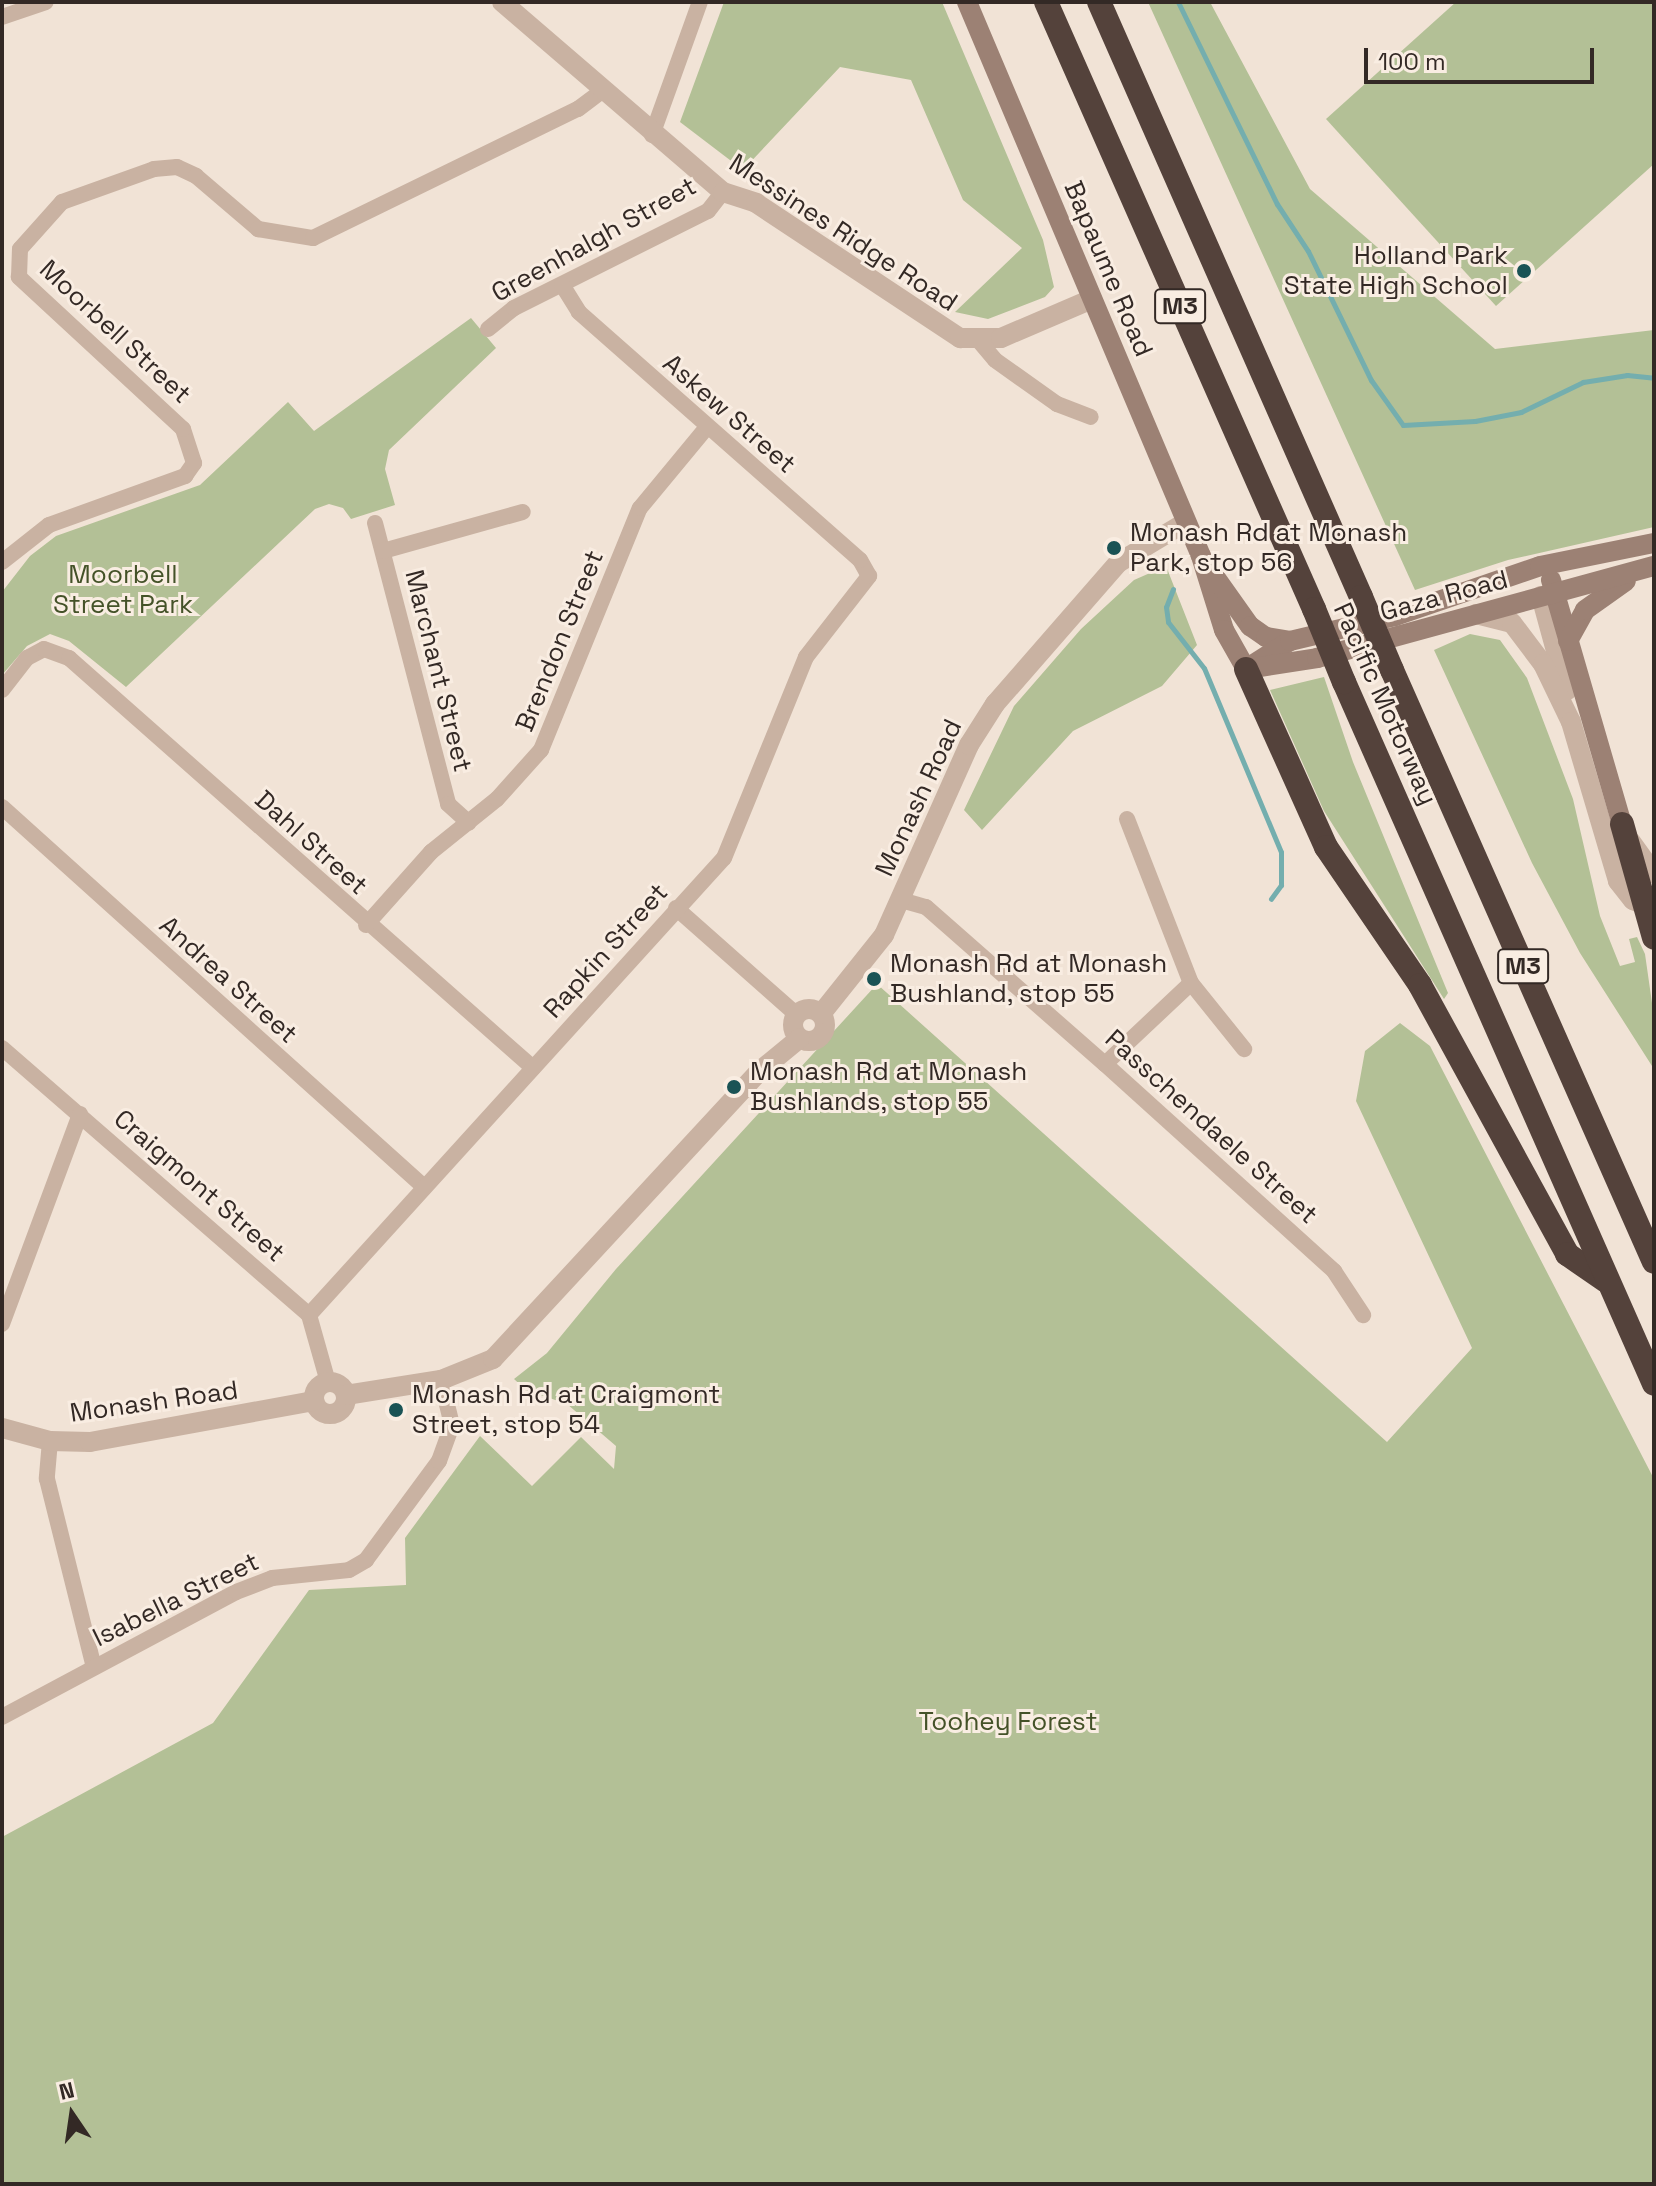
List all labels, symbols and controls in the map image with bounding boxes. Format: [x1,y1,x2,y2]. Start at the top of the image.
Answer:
scale bar [1368,32,1598,82]
text: 100 m [1378,46,1446,77]
street label: Messines Ridge Road [723,148,963,318]
street label: Greenhalgh Street [486,171,702,309]
street label: Bapaume Road [1057,177,1159,361]
place label: Holland Park State High School [1284,240,1508,302]
street label: Moorbell Street [33,254,197,410]
marker: Holland Park State High School [1515,262,1533,280]
road number: M3 [1154,286,1206,326]
street label: Askew Street [656,348,802,480]
place label: Monash Rd at Monash Park, stop 56 [1130,517,1407,578]
marker: Monash Rd at Monash Park, stop 56 [1105,539,1123,557]
street label: Brendon Street [509,546,611,736]
park label: Moorbell Street Park [53,559,193,620]
street label: Gaza Road [1377,564,1511,628]
street label: Marchant Street [398,567,478,775]
street label: Pacific Motorway [1326,598,1444,810]
street label: Monash Road [869,715,969,881]
street label: Dahl Street [248,784,374,902]
street label: Rapkin Street [537,877,675,1025]
street label: Andrea Street [153,910,303,1050]
road number: M3 [1497,946,1549,986]
place label: Monash Rd at Monash Bushland, stop 55 [890,948,1167,1010]
marker: Monash Rd at Monash Bushland, stop 55 [865,970,883,988]
street label: Passchendaele Street [1098,1023,1324,1231]
place label: Monash Rd at Monash Bushlands, stop 55 [750,1056,1027,1118]
marker: Monash Rd at Monash Bushlands, stop 55 [725,1078,743,1096]
street label: Craigmont Street [107,1103,291,1269]
street label: Monash Road [68,1375,240,1429]
place label: Monash Rd at Craigmont Street, stop 54 [412,1379,720,1440]
marker: Monash Rd at Craigmont Street, stop 54 [387,1401,405,1419]
street label: Isabella Street [88,1546,264,1654]
park label: Toohey Forest [919,1706,1097,1738]
north arrow [32,2074,112,2154]
text: N [56,2075,77,2106]

